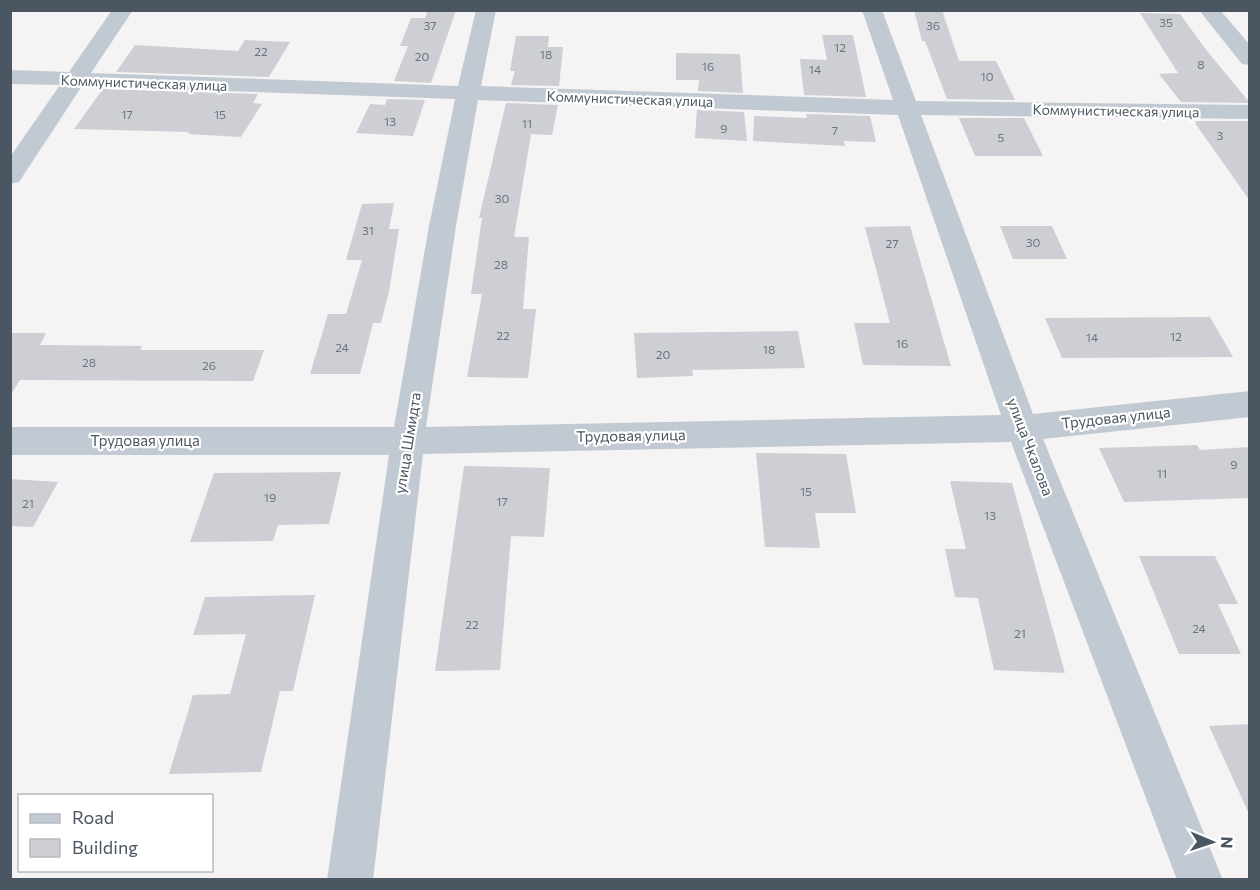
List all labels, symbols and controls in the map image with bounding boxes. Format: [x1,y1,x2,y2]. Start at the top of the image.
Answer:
house number: 35 [1159,15,1173,29]
house number: 37 [423,18,437,32]
house number: 36 [926,18,940,32]
house number: 12 [834,40,846,54]
house number: 22 [254,44,268,58]
house number: 18 [540,47,552,61]
house number: 20 [415,49,429,63]
house number: 8 [1197,57,1205,71]
house number: 16 [702,59,714,73]
house number: 14 [809,62,821,76]
house number: 10 [981,69,994,83]
street label: Коммунистическая улица [60,71,228,94]
street label: Коммунистическая улица [546,87,714,110]
street label: Коммунистическая улица [1033,101,1199,120]
house number: 17 [121,107,133,121]
house number: 15 [214,107,226,121]
house number: 13 [384,114,396,128]
house number: 11 [522,116,532,130]
house number: 9 [720,121,728,135]
house number: 7 [832,123,838,137]
house number: 3 [1217,128,1224,142]
house number: 5 [998,130,1005,144]
house number: 30 [495,191,510,205]
house number: 31 [362,223,374,237]
house number: 30 [1026,235,1041,249]
house number: 27 [886,236,898,250]
house number: 28 [494,257,508,271]
house number: 22 [496,328,510,342]
house number: 12 [1170,329,1182,343]
house number: 14 [1086,330,1098,344]
house number: 16 [896,336,908,350]
house number: 24 [335,340,349,354]
house number: 18 [763,342,775,356]
house number: 20 [656,347,670,361]
house number: 28 [82,355,96,369]
house number: 26 [202,358,216,372]
street label: улица Шмидта [390,391,424,495]
street label: улица Чкалова [1004,395,1058,498]
street label: Трудовая улица [1061,402,1171,432]
street label: Трудовая улица [576,425,686,445]
street label: Трудовая улица [90,431,200,449]
house number: 9 [1230,457,1238,471]
house number: 11 [1157,466,1167,480]
house number: 15 [800,484,812,498]
house number: 19 [264,490,276,504]
house number: 17 [496,494,508,508]
house number: 21 [22,496,34,510]
house number: 13 [984,508,996,522]
house number: 22 [465,617,479,631]
house number: 24 [1192,621,1206,635]
house number: 21 [1014,626,1026,640]
legend [18,794,213,872]
text: Road [72,806,114,828]
north arrow [1182,812,1242,872]
text: Building [72,836,138,858]
text: N [1218,836,1237,849]

